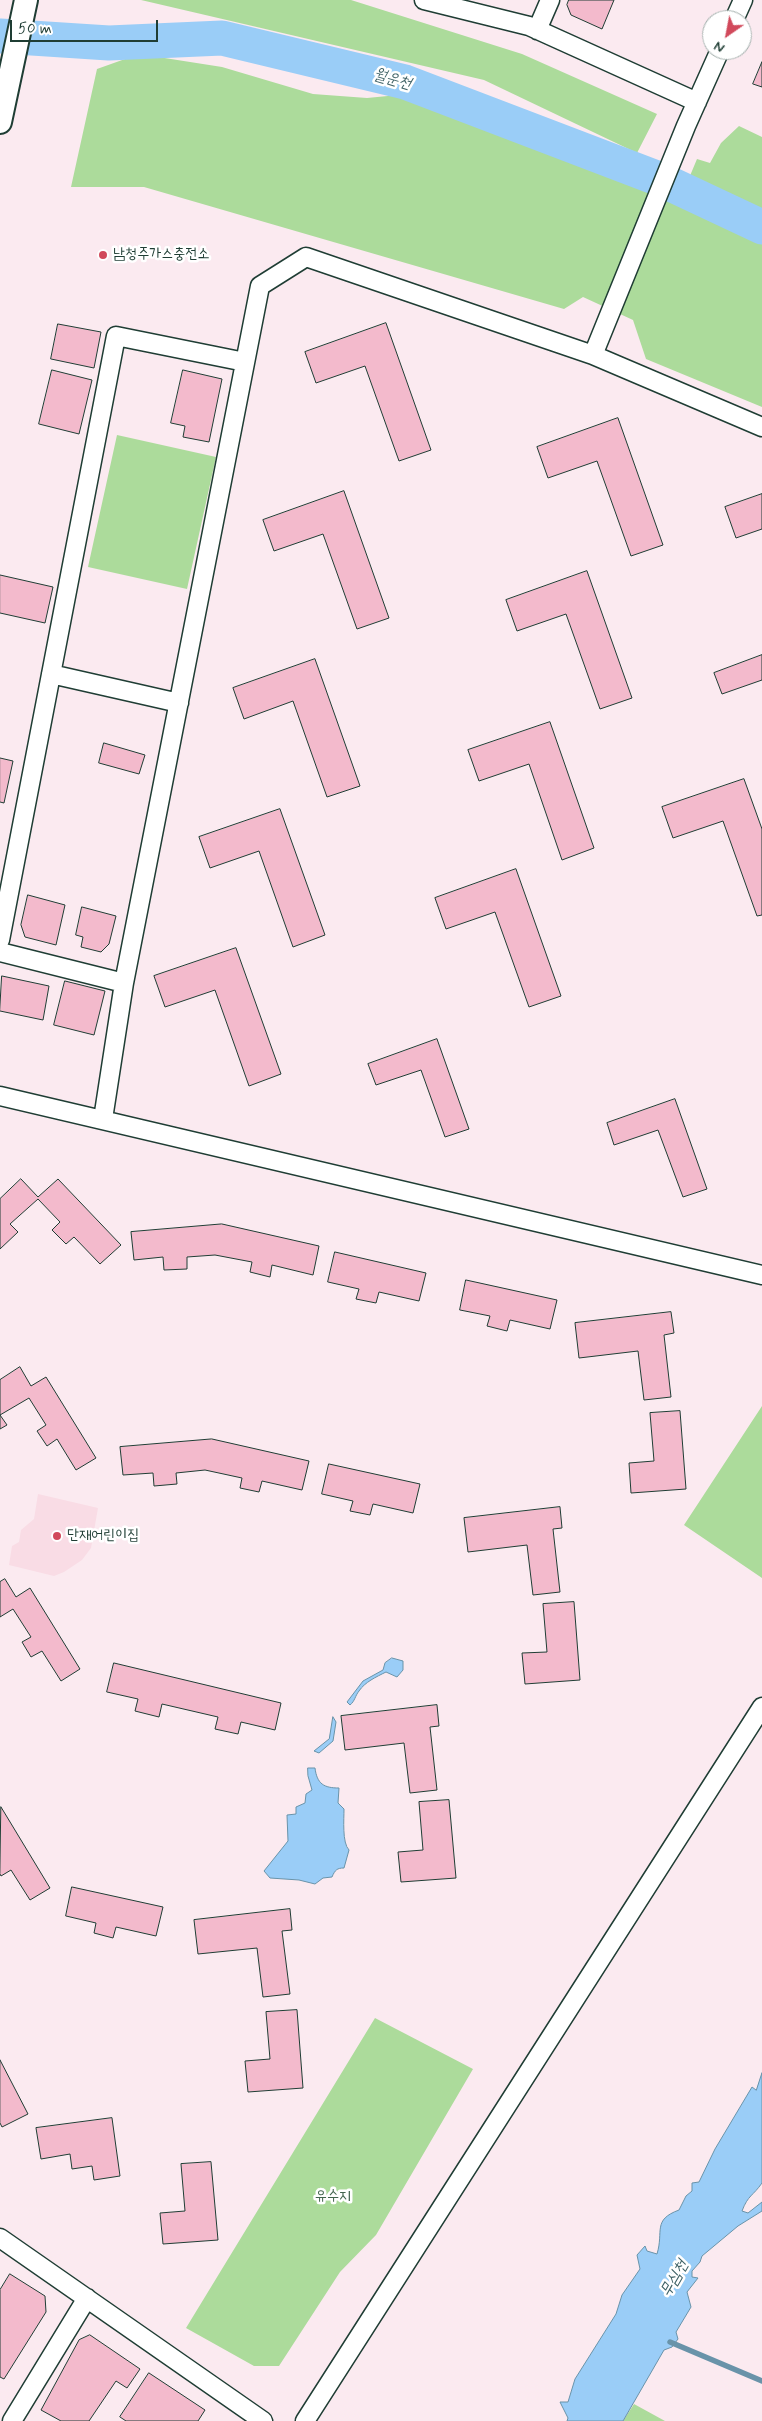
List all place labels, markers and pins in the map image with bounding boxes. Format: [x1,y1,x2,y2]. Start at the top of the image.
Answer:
place label: 남청주가스충전소 [113,246,210,264]
marker: 남청주가스충전소 [97,249,109,261]
place label: 단재어린이집 [67,1527,139,1545]
marker: 단재어린이집 [51,1530,63,1542]

